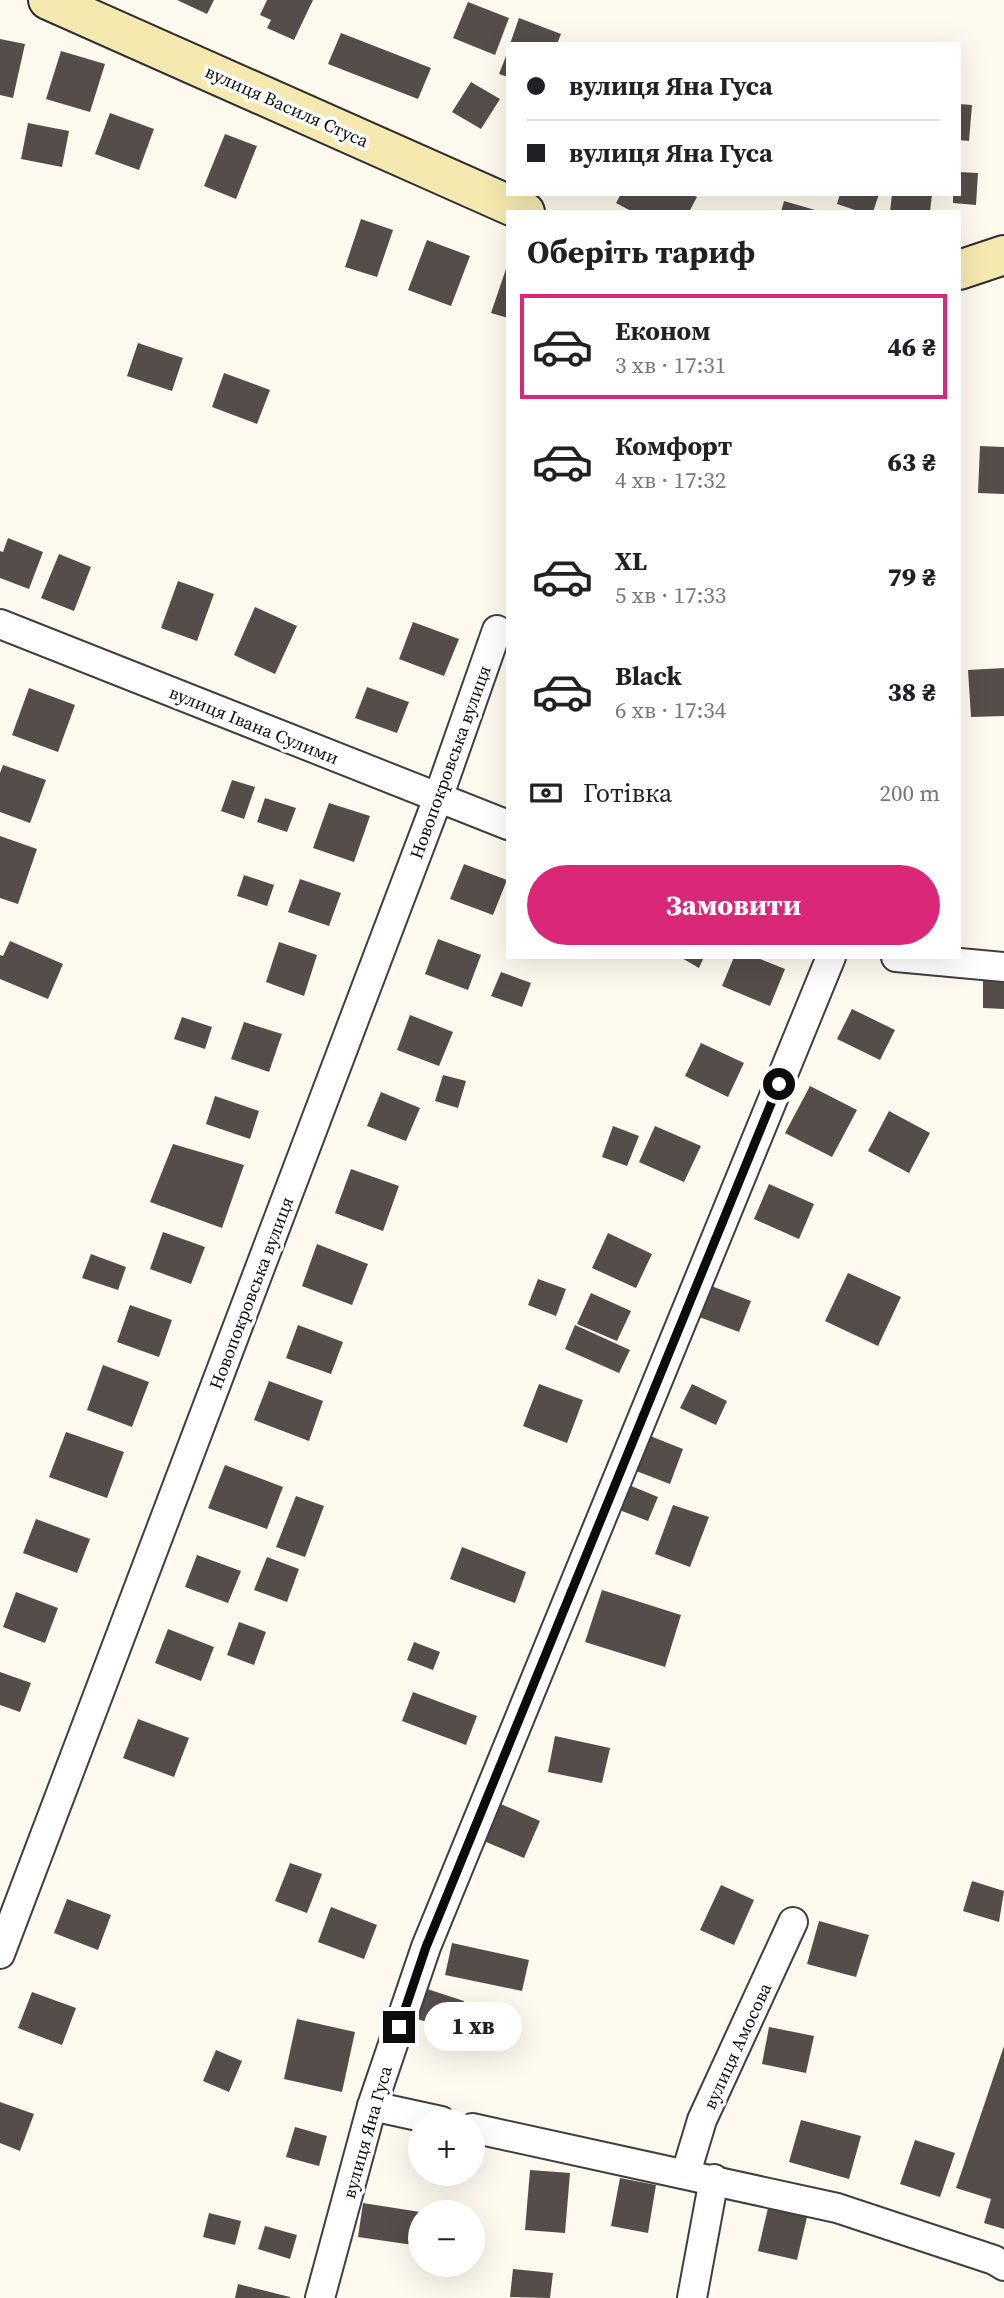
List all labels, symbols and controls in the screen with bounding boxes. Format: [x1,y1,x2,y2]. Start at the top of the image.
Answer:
street label: вулиця Василя Стуса [201,59,373,154]
text: вулиця Яна Гуса [569,68,773,104]
text: вулиця Яна Гуса [569,135,773,171]
text: Оберіть тариф [527,230,755,274]
text: Економ [615,313,711,349]
icon: car [531,315,594,378]
text: 46 ₴ [888,329,936,365]
text: 3 хв · 17:31 [615,349,726,381]
text: Комфорт [615,428,732,464]
icon: car [531,430,594,493]
text: 63 ₴ [888,444,936,480]
text: 4 хв · 17:32 [615,464,726,496]
text: XL [615,543,647,579]
icon: car [531,545,594,608]
text: 79 ₴ [888,559,936,595]
text: 5 хв · 17:33 [615,579,726,611]
text: Black [615,658,682,694]
icon: car [531,660,594,723]
street label: Новопокровська вулиця [403,662,497,862]
text: 38 ₴ [888,674,936,710]
street label: вулиця Івана Сулими [165,680,343,770]
text: 6 хв · 17:34 [615,694,726,726]
icon: cash [527,774,565,812]
text: Готівка [583,775,672,811]
text: 200 m [879,777,940,809]
button: Замовити [527,865,940,945]
route start [763,1068,795,1100]
street label: Новопокровська вулиця [203,1193,299,1393]
street label: вулиця Амосова [697,1978,778,2113]
callout: 1 хв [424,2002,522,2052]
text: 1 хв [451,2010,495,2042]
route end [383,2011,415,2043]
street label: вулиця Яна Гуса [336,2062,398,2201]
map controls [408,2109,485,2277]
button: + [408,2109,485,2186]
button: − [408,2200,485,2277]

